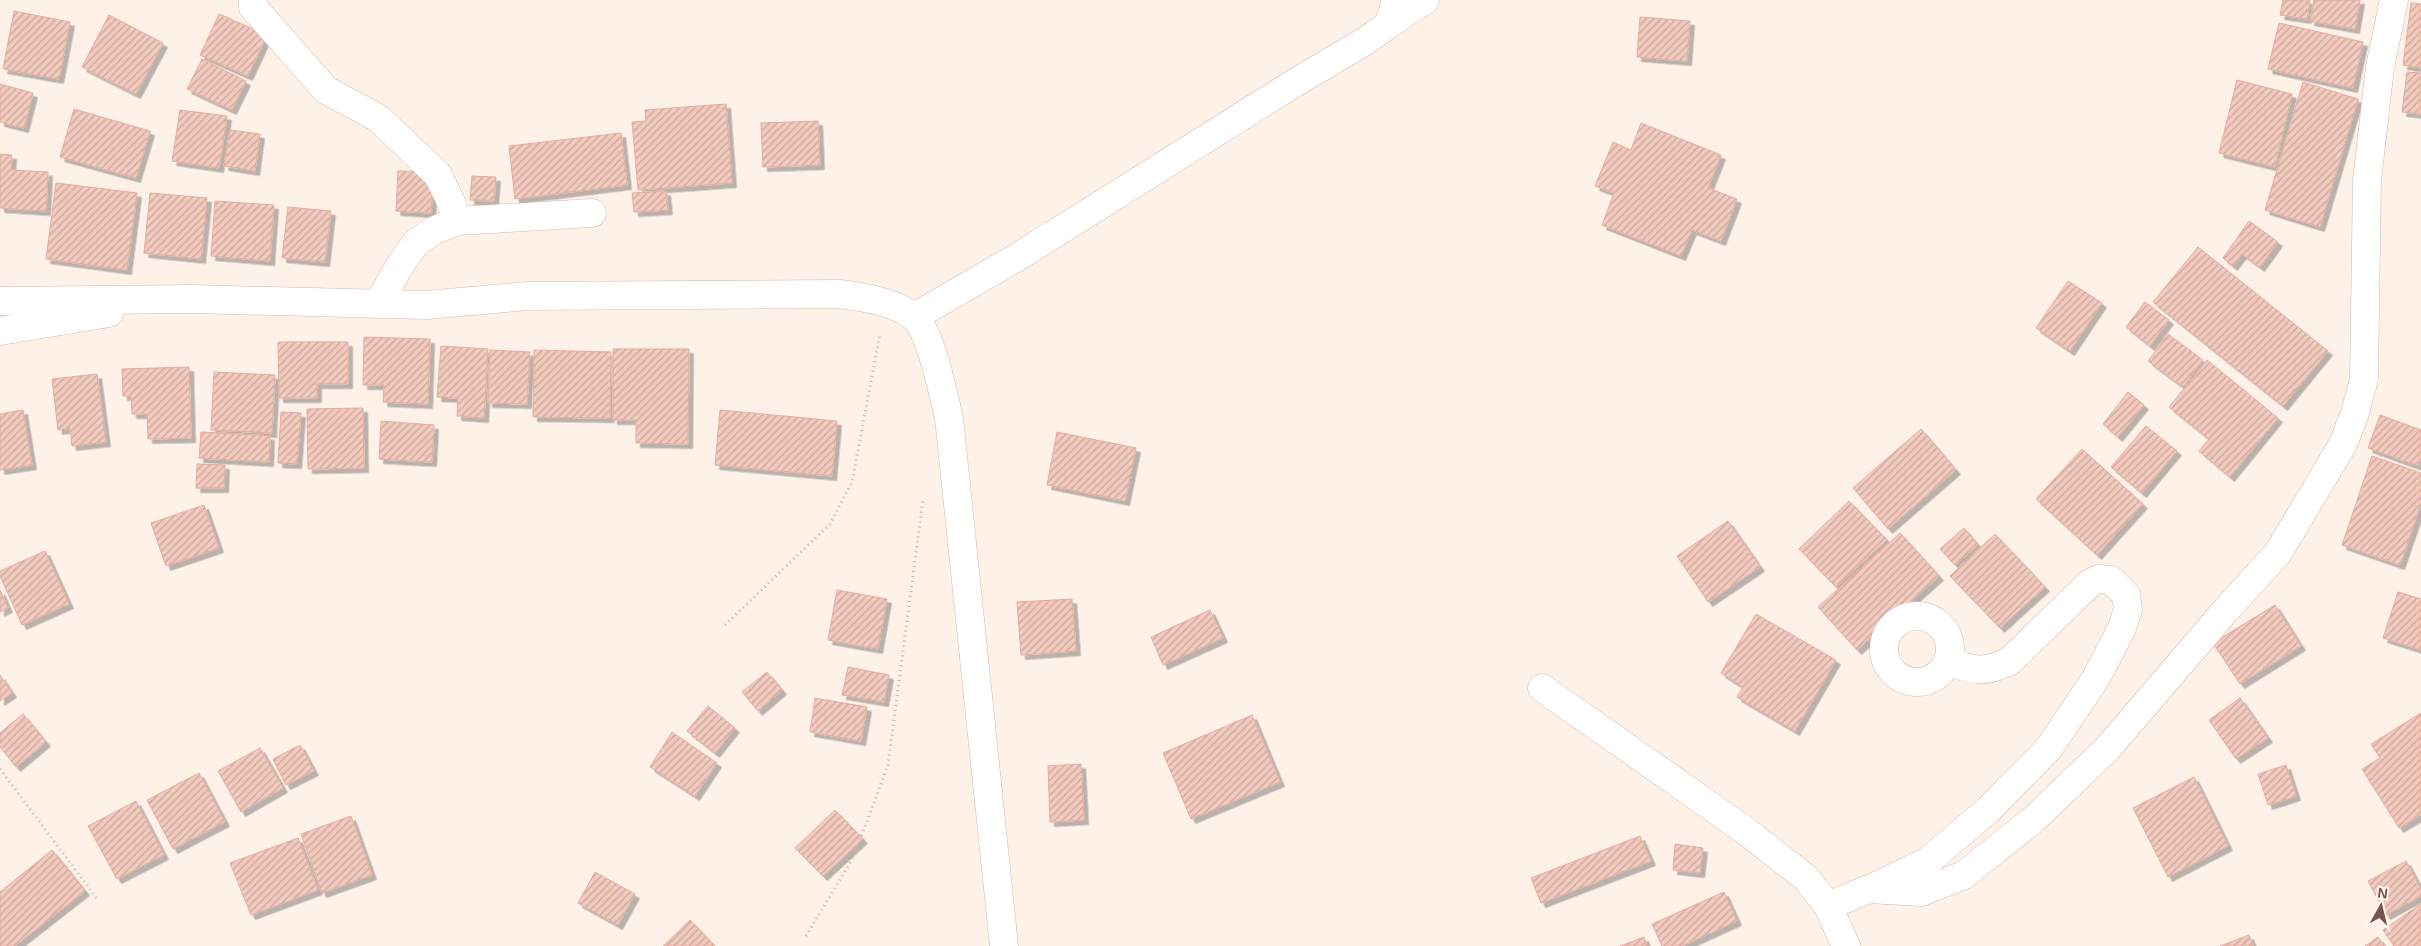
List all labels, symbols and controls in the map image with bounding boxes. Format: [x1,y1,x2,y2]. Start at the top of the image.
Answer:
north arrow [2356,881,2406,931]
text: N [2377,884,2389,902]

